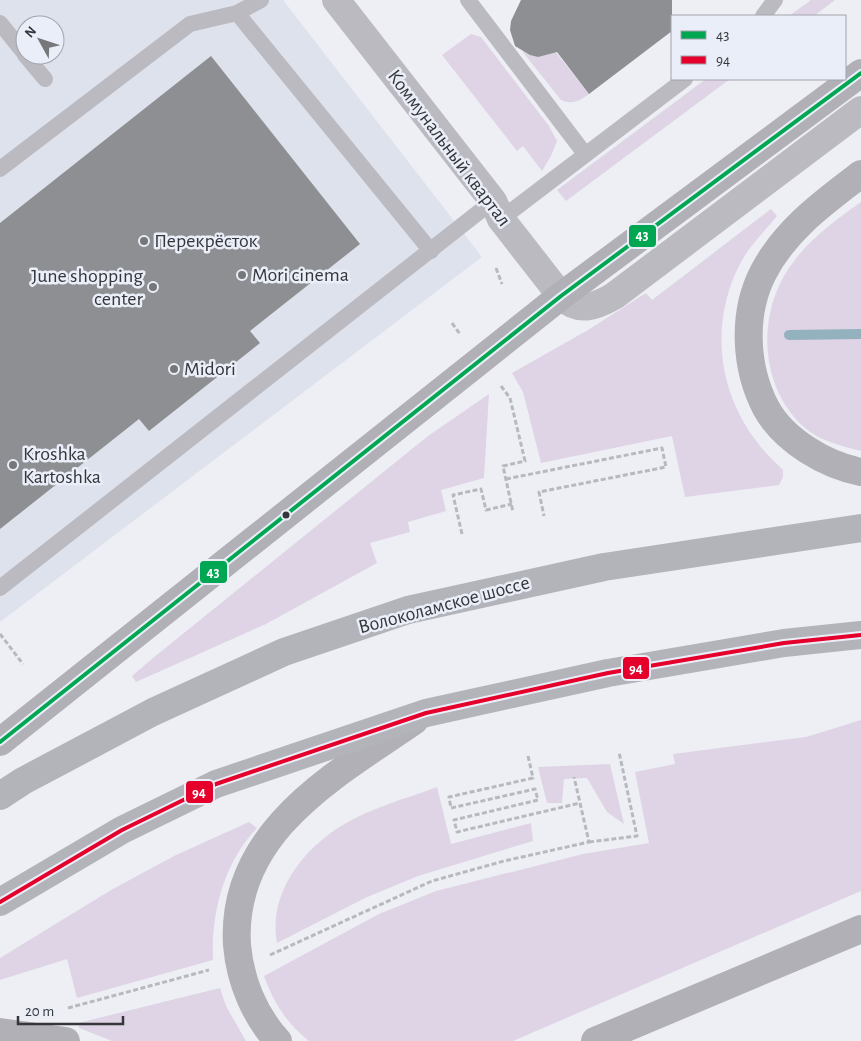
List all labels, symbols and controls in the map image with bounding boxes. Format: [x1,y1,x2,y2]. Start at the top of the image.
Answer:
north arrow [15,15,65,65]
legend [671,15,846,80]
text: N [22,24,39,41]
text: 43 [716,28,729,43]
text: 94 [716,53,730,68]
street label: Коммунальный квартал [384,66,514,230]
line badge: 43 [628,224,657,248]
text: 43 [635,229,649,243]
place label: Перекрёсток [154,231,258,251]
marker: Перекрёсток [138,235,150,247]
place label: Mori cinema [252,265,349,285]
place label: June shopping center [31,266,144,309]
marker: Mori cinema [236,269,248,281]
marker: June shopping center [147,281,159,293]
place label: Midori [184,359,236,379]
marker: Midori [168,363,180,375]
place label: Kroshka Kartoshka [23,444,101,487]
marker: Kroshka Kartoshka [7,459,19,471]
unlabelled marker [281,510,291,520]
line badge: 43 [199,560,228,584]
text: 43 [206,566,220,580]
street label: Волоколамское шоссе [356,573,532,637]
line badge: 94 [622,656,650,680]
text: 94 [629,662,643,676]
line badge: 94 [185,780,214,804]
text: 94 [192,786,206,800]
scale bar [18,994,122,1026]
text: 20 m [25,1004,54,1019]

